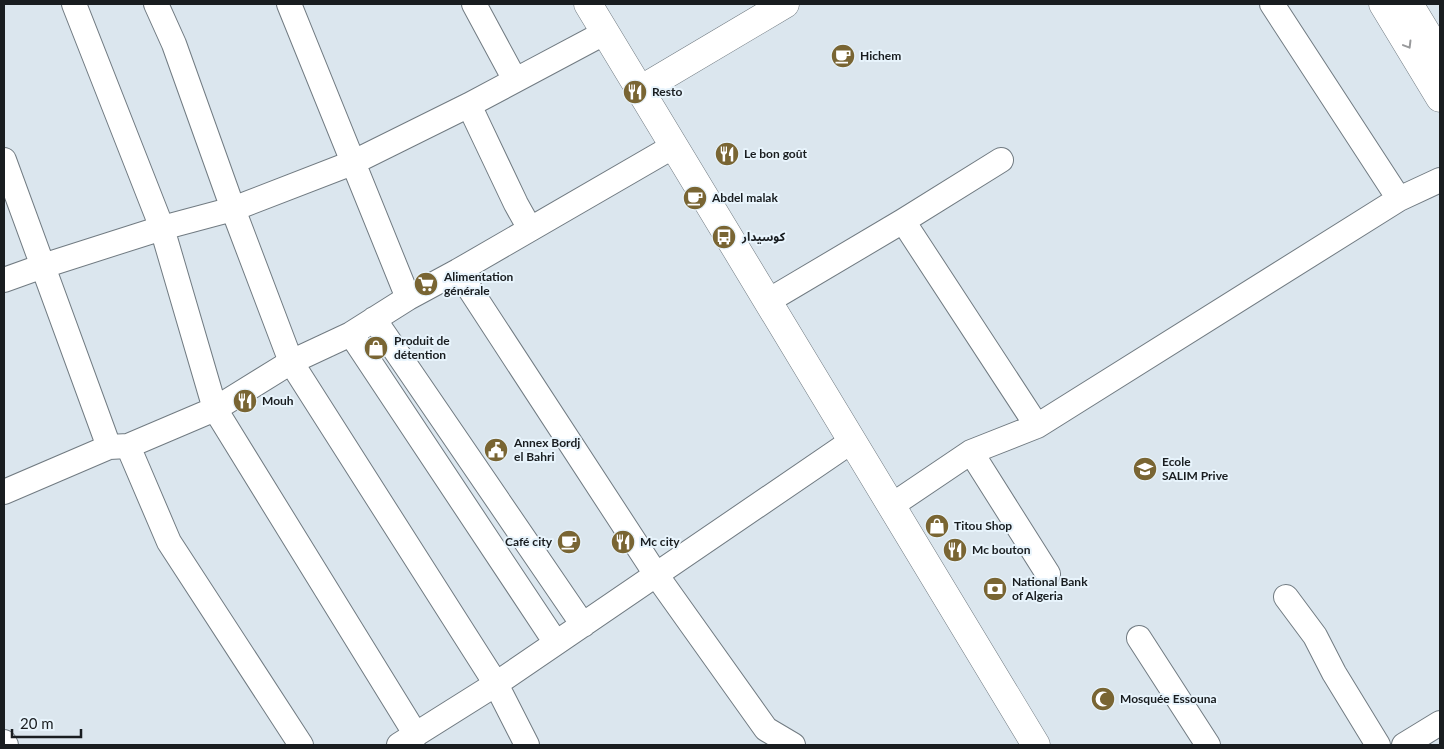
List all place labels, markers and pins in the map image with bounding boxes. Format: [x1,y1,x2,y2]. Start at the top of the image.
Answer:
cafe icon: Hichem [830,43,856,69]
place label: Hichem [860,48,901,63]
restaurant icon: Resto [622,79,648,105]
place label: Resto [652,84,682,99]
restaurant icon: Le bon goût [714,141,740,167]
place label: Le bon goût [744,146,808,161]
cafe icon: Abdel malak [682,185,708,211]
place label: Abdel malak [711,190,778,205]
bus stop icon: كوسيدار [711,224,737,250]
place label: كوسيدار [741,229,786,244]
place label: Alimentation générale [443,269,514,298]
supermarket icon: Alimentation générale [413,271,439,297]
place label: Produit de détention [394,333,450,362]
shop icon: Produit de détention [363,335,389,361]
restaurant icon: Mouh [232,388,258,414]
place label: Mouh [262,393,294,408]
place label: Annex Bordj el Bahri [513,435,580,464]
public building icon: Annex Bordj el Bahri [483,437,509,463]
place label: Ecole SALIM Prive [1162,454,1229,483]
school or university icon: Ecole SALIM Prive [1132,456,1158,482]
shop icon: Titou Shop [924,513,950,539]
place label: Titou Shop [954,518,1012,533]
cafe icon: Café city [556,529,582,555]
restaurant icon: Mc city [610,529,636,555]
place label: Café city [505,534,553,549]
place label: Mc city [640,534,680,549]
restaurant icon: Mc bouton [942,537,968,563]
place label: Mc bouton [972,542,1031,557]
place label: National Bank of Algeria [1012,574,1088,603]
bank icon: National Bank of Algeria [982,576,1008,602]
mosque icon: Mosquée Essouna [1090,686,1116,712]
place label: Mosquée Essouna [1120,691,1217,706]

